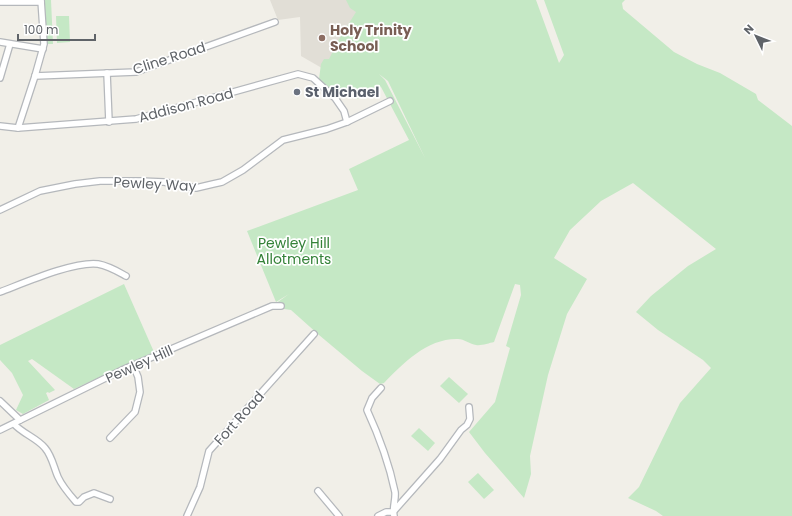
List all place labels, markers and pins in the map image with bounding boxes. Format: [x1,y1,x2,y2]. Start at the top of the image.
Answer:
place label: Holy Trinity School [330,20,412,56]
marker: Holy Trinity School [317,33,327,43]
place label: St Michael [305,82,379,102]
marker: St Michael [292,87,302,97]

